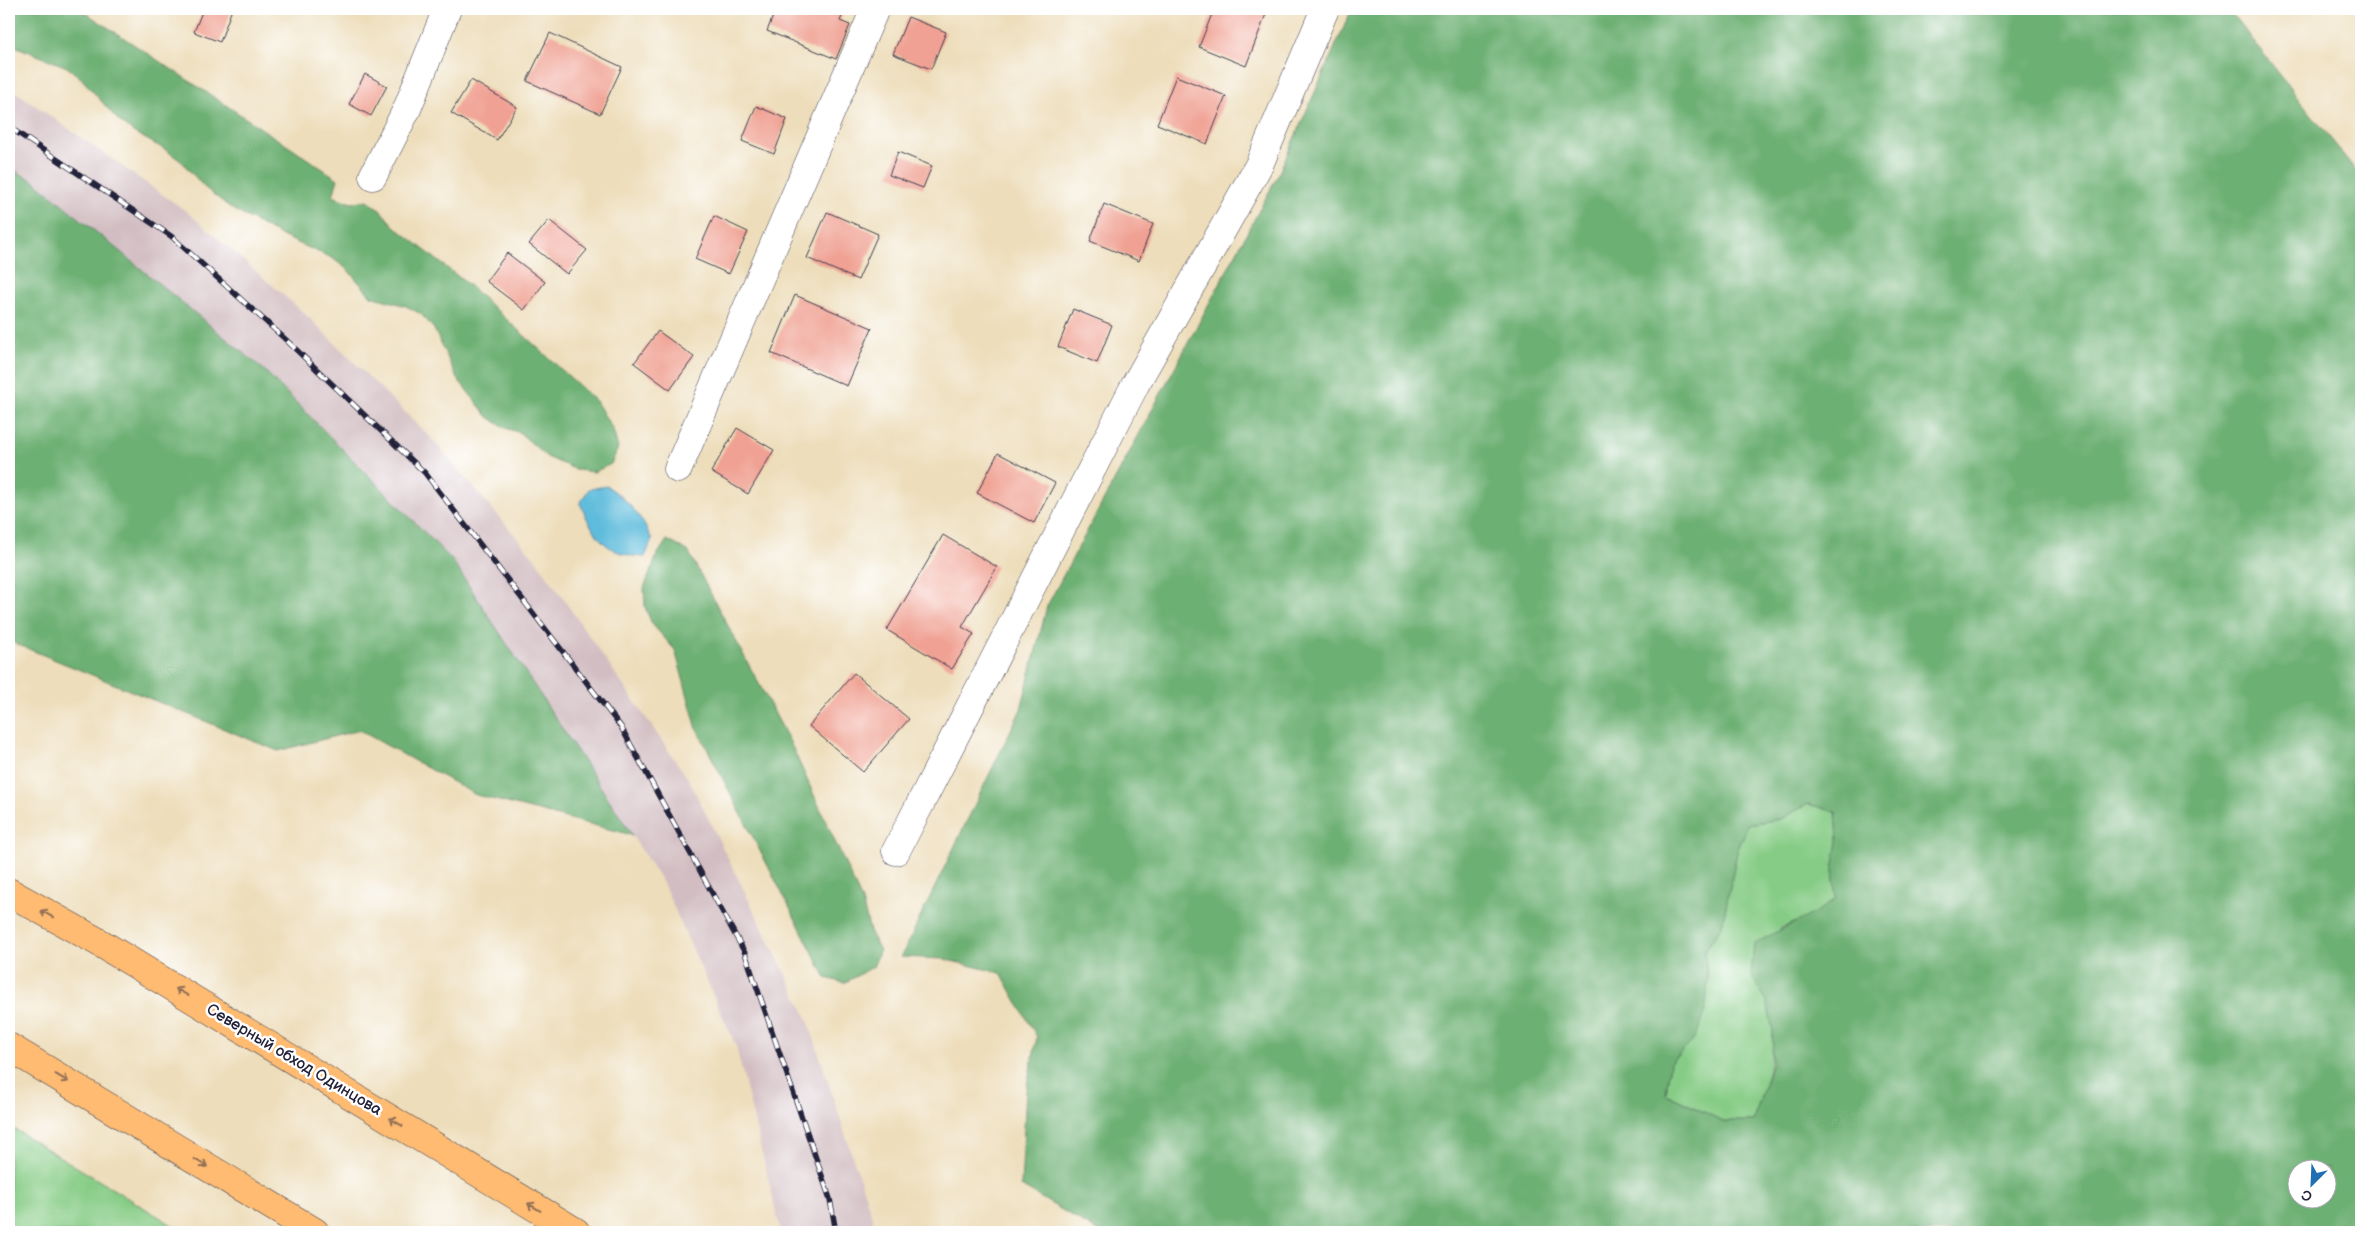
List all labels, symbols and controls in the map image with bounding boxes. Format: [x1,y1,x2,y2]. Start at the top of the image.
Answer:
one-way arrow [40,908,54,918]
one-way arrow [176,987,190,997]
street label: Северный обход Одинцова [203,1000,386,1120]
one-way arrow [54,1074,68,1084]
one-way arrow [389,1117,403,1127]
one-way arrow [193,1158,207,1168]
north arrow [2288,1158,2338,1208]
text: С [2299,1186,2315,1205]
one-way arrow [528,1201,542,1211]

